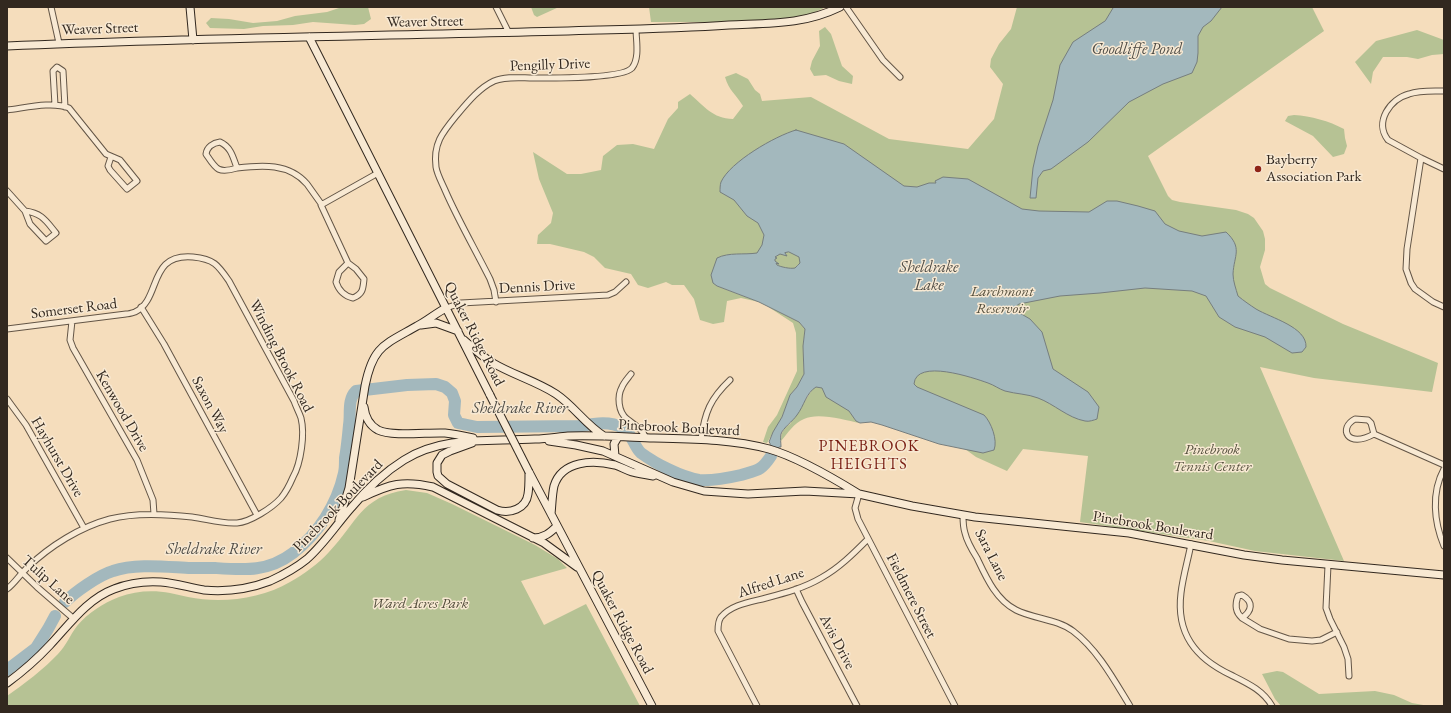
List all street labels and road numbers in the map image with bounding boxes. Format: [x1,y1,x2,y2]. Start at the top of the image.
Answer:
street label: Weaver Street [386,12,464,32]
street label: Weaver Street [61,19,139,39]
street label: Pengilly Drive [510,55,590,75]
street label: Dennis Drive [498,276,576,298]
street label: Quaker Ridge Road [440,279,508,389]
street label: Somerset Road [30,295,118,323]
street label: Winding Brook Road [245,297,317,415]
street label: Kenwood Drive [91,367,153,455]
street label: Saxon Way [187,373,233,437]
street label: Hayhurst Drive [27,414,87,500]
street label: Pinebrook Boulevard [618,416,740,440]
street label: Pinebrook Boulevard [289,456,387,556]
street label: Pinebrook Boulevard [1092,508,1214,544]
street label: Sara Lane [970,526,1012,584]
street label: Fieldmere Street [882,551,940,641]
street label: Tulip Lane [18,552,78,608]
street label: Alfred Lane [736,564,806,602]
street label: Quaker Ridge Road [587,567,657,677]
street label: Avis Drive [815,612,859,672]

